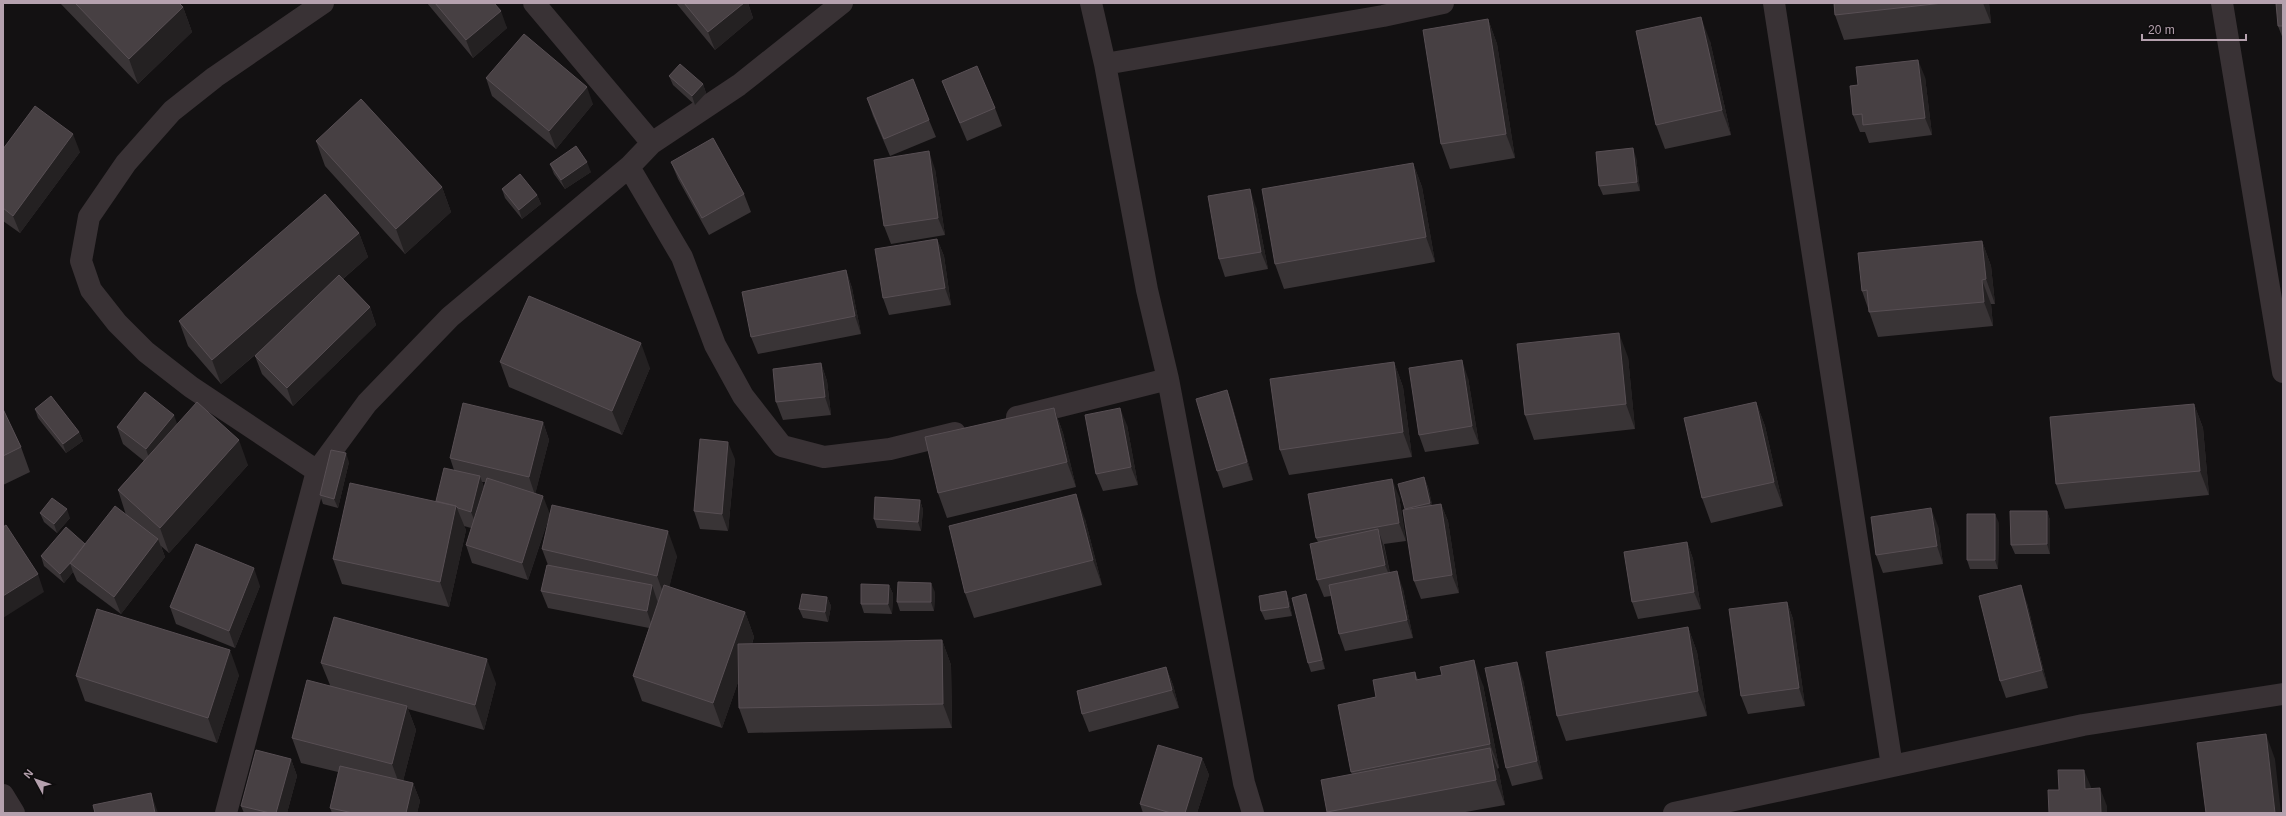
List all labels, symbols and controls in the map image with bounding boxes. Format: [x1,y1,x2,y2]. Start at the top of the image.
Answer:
scale bar [2142,16,2246,42]
text: 20 m [2148,23,2175,37]
north arrow [16,760,56,800]
text: N [21,767,36,780]

